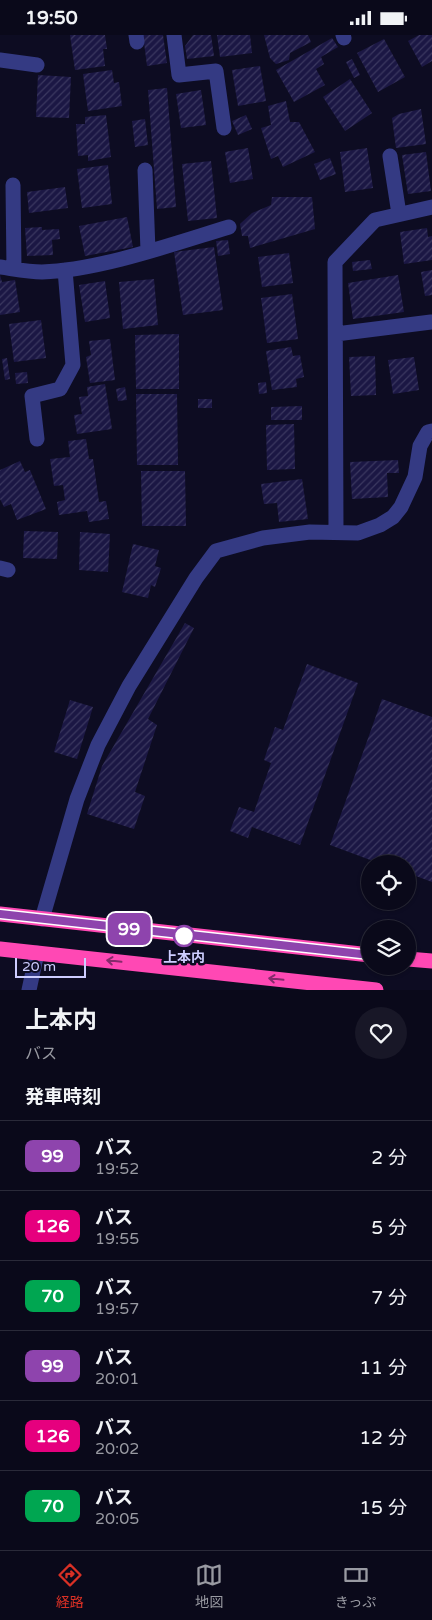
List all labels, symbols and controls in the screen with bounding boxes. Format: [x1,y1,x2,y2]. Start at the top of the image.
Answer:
text: 19:50 [25,7,78,29]
map controls [361,855,416,975]
button: locate [361,855,416,910]
line badge: 99 [106,913,152,945]
text: 99 [118,918,140,940]
button: layers [361,920,416,975]
marker: 上本内 [173,925,195,947]
place label: 上本内 [163,949,205,966]
scale bar [15,955,86,978]
one-way arrow [106,956,122,966]
text: 20 m [22,958,56,975]
one-way arrow [268,974,284,984]
text: 上本内 [25,1006,97,1035]
button: heart [355,1007,407,1059]
text: バス [25,1044,57,1064]
text: 発車時刻 [25,1086,101,1108]
text: バス [95,1137,133,1159]
text: 99 [41,1145,64,1167]
text: 2 分 [371,1147,407,1169]
text: 19:52 [95,1159,139,1179]
text: バス [95,1207,133,1229]
text: 126 [36,1215,69,1237]
text: 5 分 [371,1217,407,1239]
text: 19:55 [95,1229,139,1249]
text: バス [95,1277,133,1299]
text: 70 [41,1285,64,1307]
text: 7 分 [371,1287,407,1309]
text: 19:57 [95,1299,139,1319]
text: バス [95,1347,133,1369]
text: 99 [41,1355,64,1377]
text: 11 分 [359,1357,407,1379]
text: 20:01 [95,1369,139,1389]
text: バス [95,1417,133,1439]
text: 126 [36,1425,69,1447]
text: 12 分 [359,1427,407,1449]
text: 20:02 [95,1439,139,1459]
text: バス [95,1487,133,1509]
text: 70 [41,1495,64,1517]
text: 15 分 [359,1497,407,1519]
text: 20:05 [95,1509,139,1529]
tab: 経路 [56,1561,84,1611]
tab: 地図 [195,1561,223,1611]
tab: きっぷ [335,1561,376,1611]

